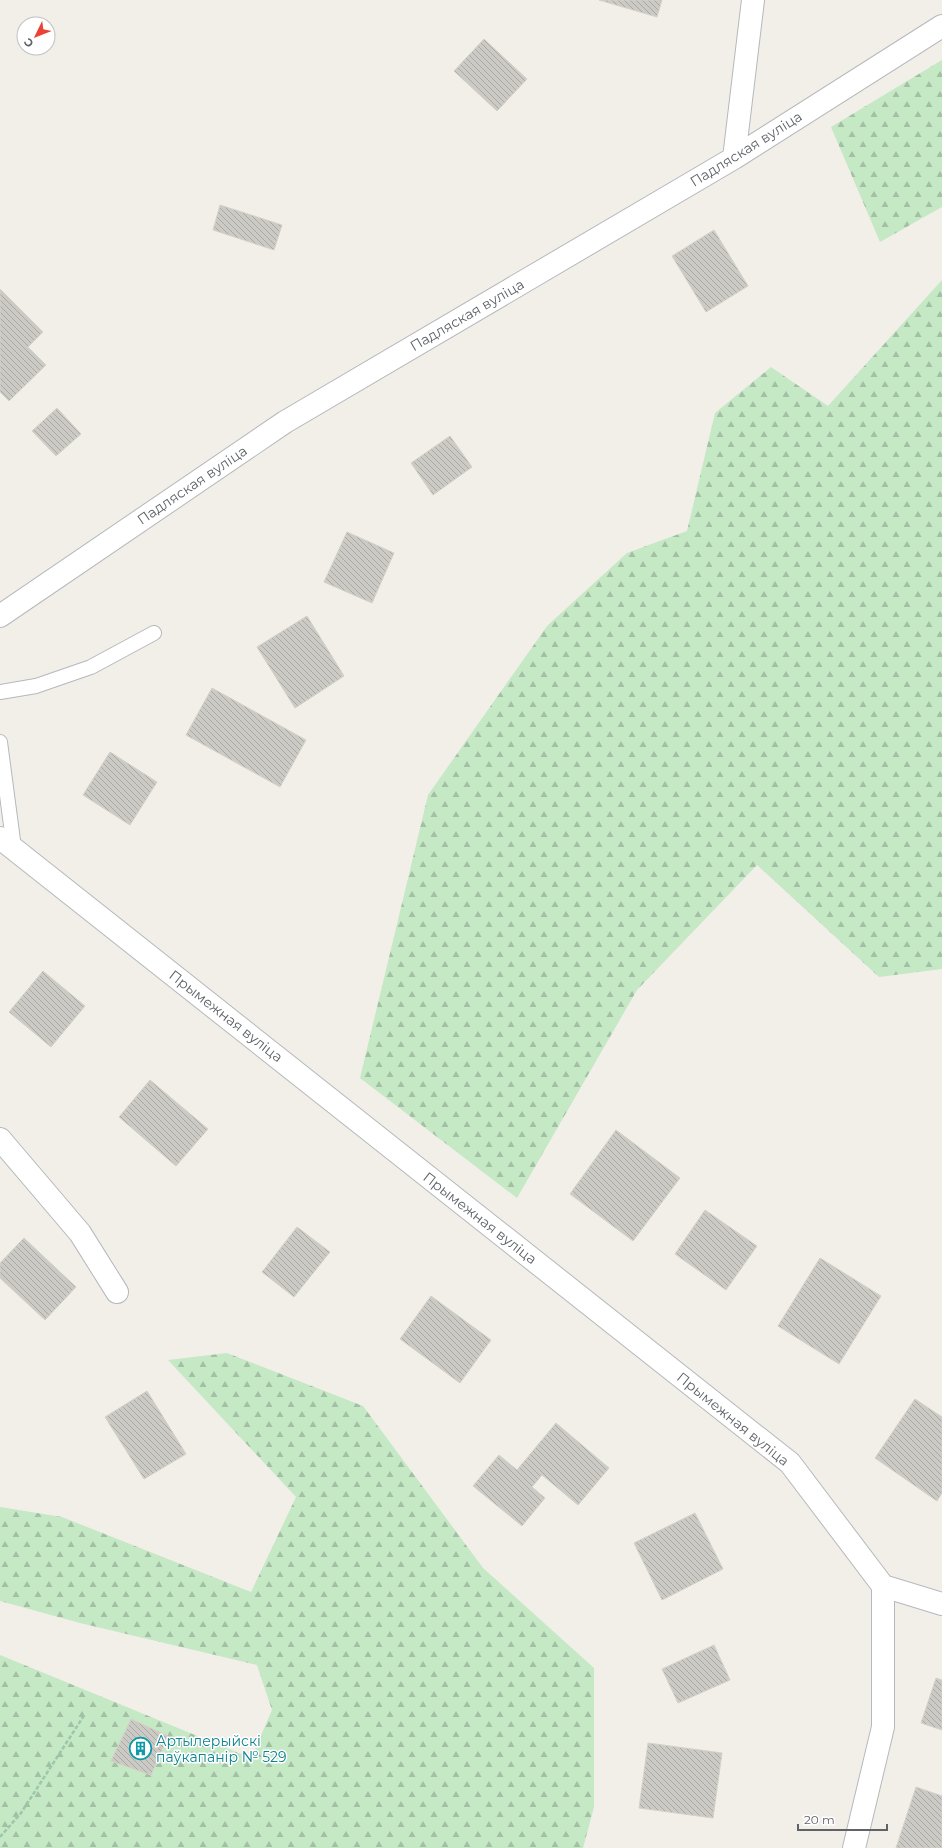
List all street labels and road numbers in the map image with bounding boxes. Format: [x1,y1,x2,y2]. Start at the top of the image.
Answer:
street label: Падляская вуліца [687,107,805,191]
street label: Падляская вуліца [407,275,527,355]
street label: Падляская вуліца [134,442,250,528]
street label: Прымежная вуліца [166,966,286,1066]
street label: Прымежная вуліца [420,1168,540,1268]
street label: Прымежная вуліца [673,1368,793,1470]

